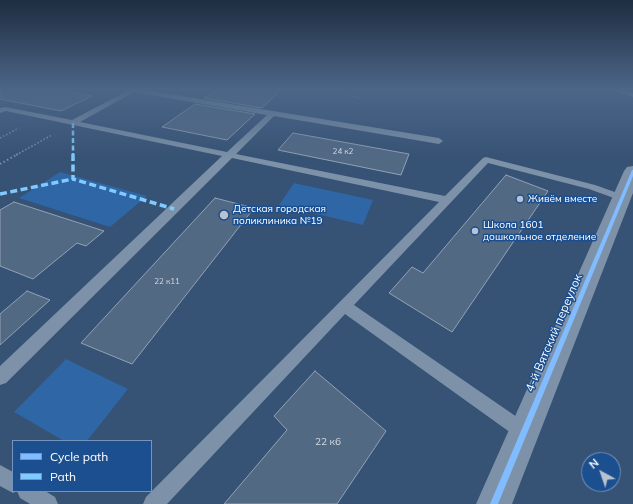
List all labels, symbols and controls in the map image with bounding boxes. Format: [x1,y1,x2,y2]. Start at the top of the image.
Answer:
house number: 24 к2 [333,147,353,157]
place label: Живём вместе [528,193,597,205]
marker: Живём вместе [515,194,525,204]
place label: Детская городская поликлиника №19 [233,203,326,226]
marker: Детская городская поликлиника №19 [218,209,230,221]
place label: Школа 1601 дошкольное отделение [483,219,596,242]
marker: Школа 1601 дошкольное отделение [470,226,480,236]
street label: 4-й Вятский переулок [523,272,585,394]
house number: 22 к11 [154,277,180,287]
house number: 22 к6 [315,436,341,448]
legend [12,440,152,492]
text: Cycle path [50,449,108,464]
north arrow [581,452,621,492]
text: N [586,456,602,472]
text: Path [50,469,76,484]

